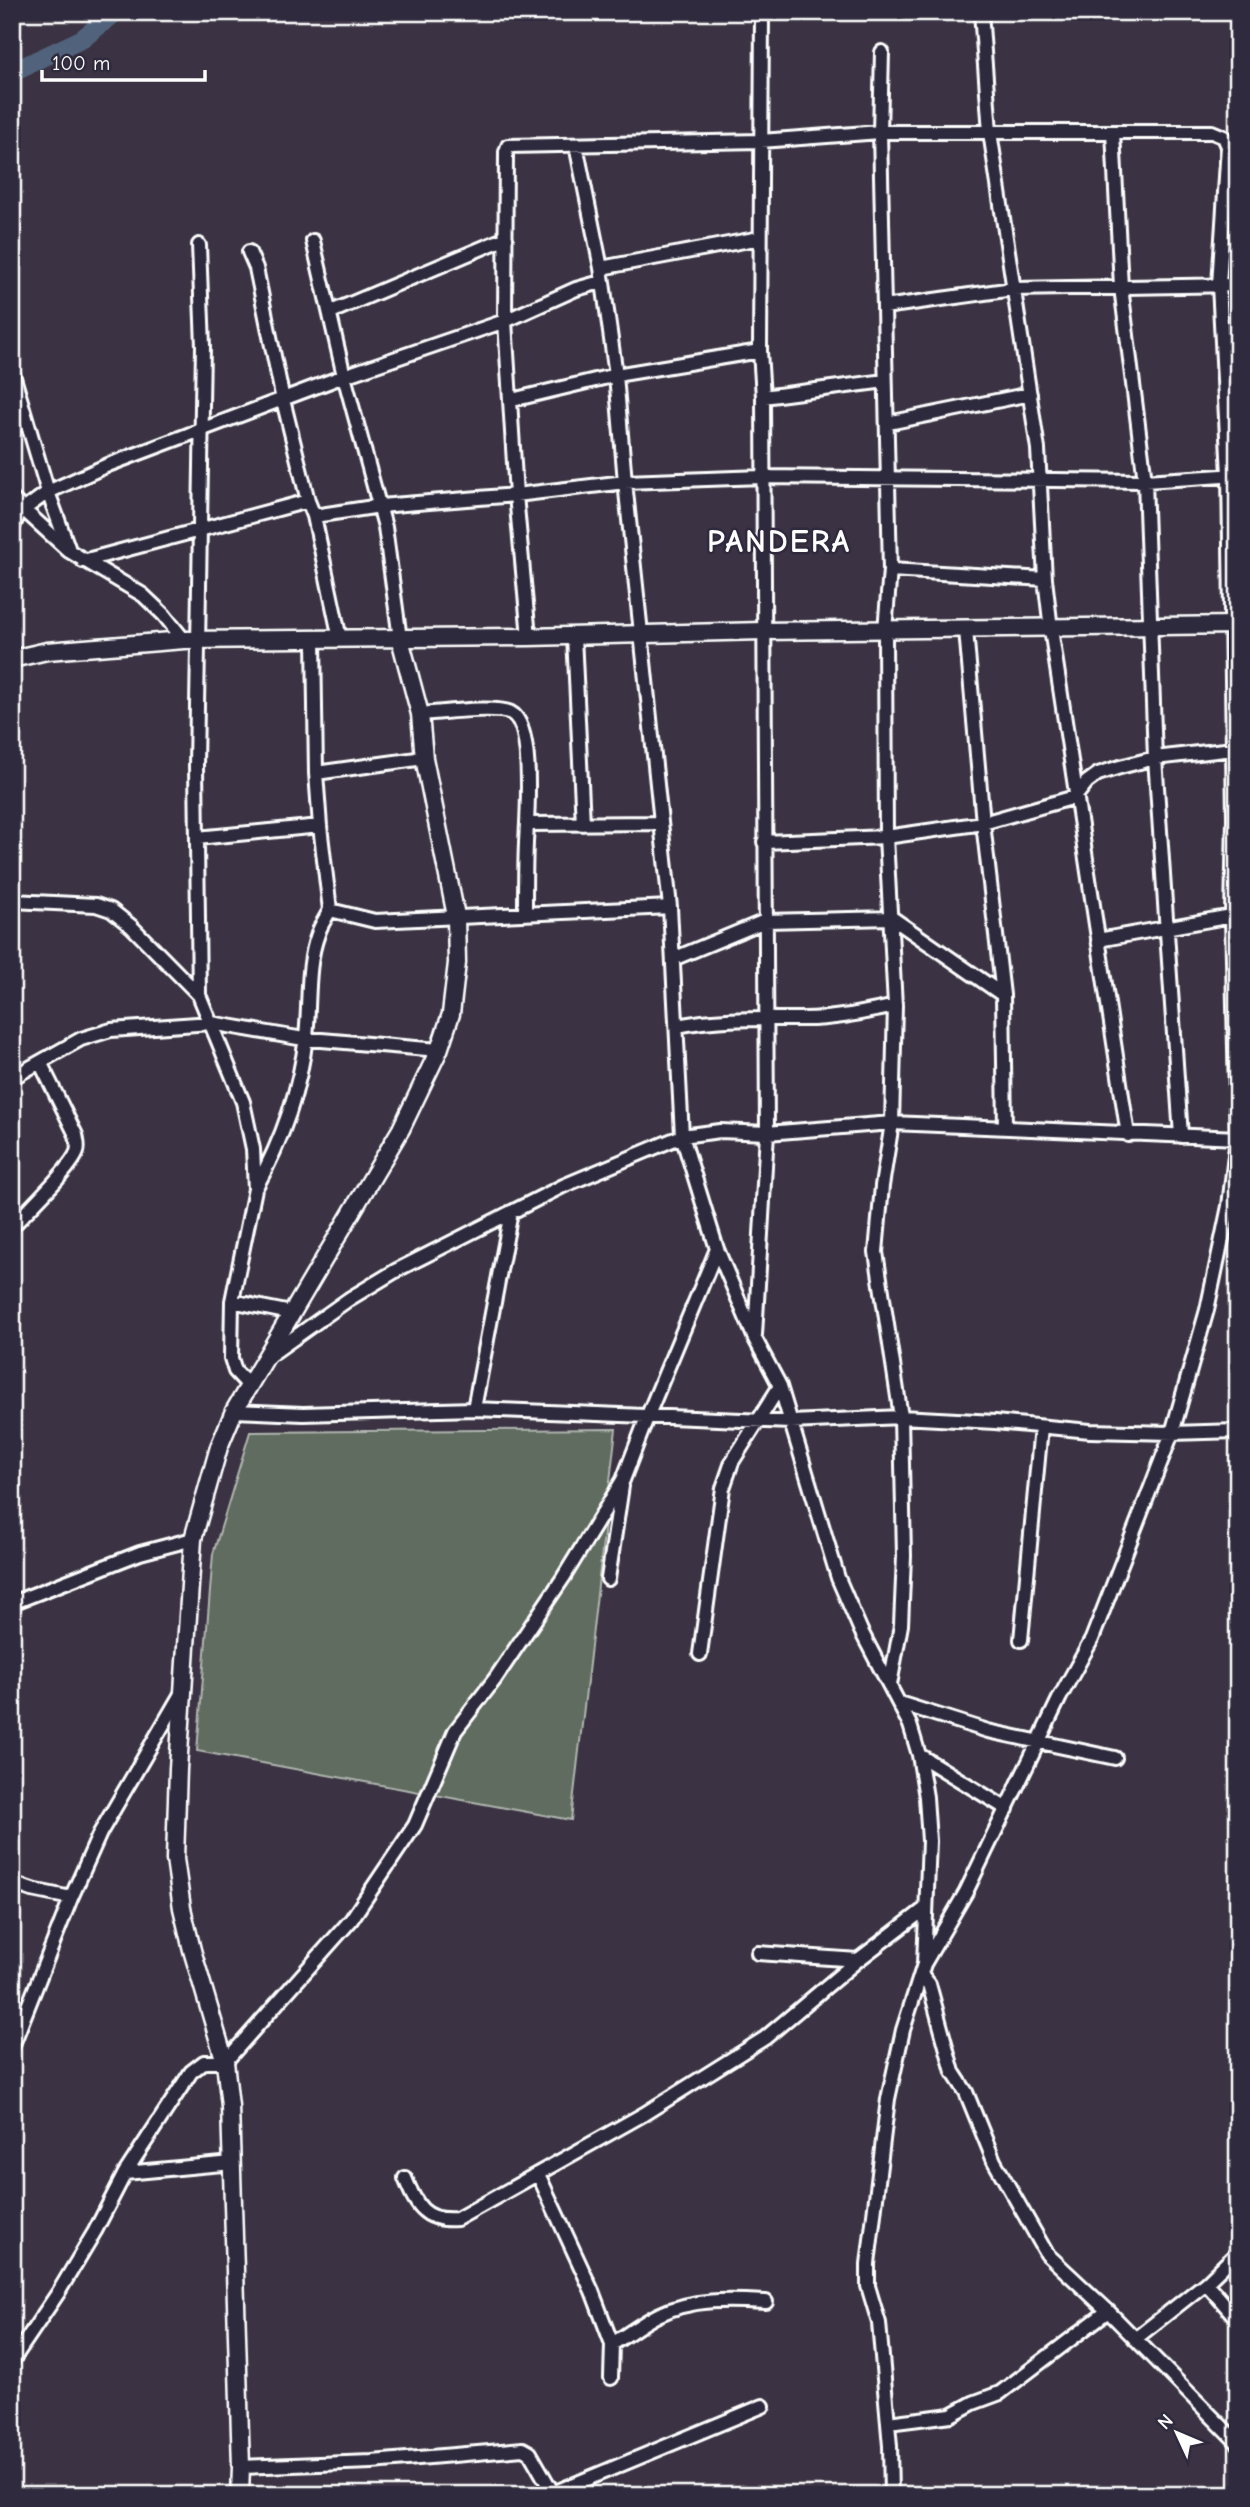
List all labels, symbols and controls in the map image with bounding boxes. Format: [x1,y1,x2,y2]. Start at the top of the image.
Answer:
scale bar [42,38,205,82]
text: 100 m [52,51,110,75]
district label: PANDERA [707,523,851,560]
north arrow [1142,2398,1212,2468]
text: N [1153,2410,1178,2434]

